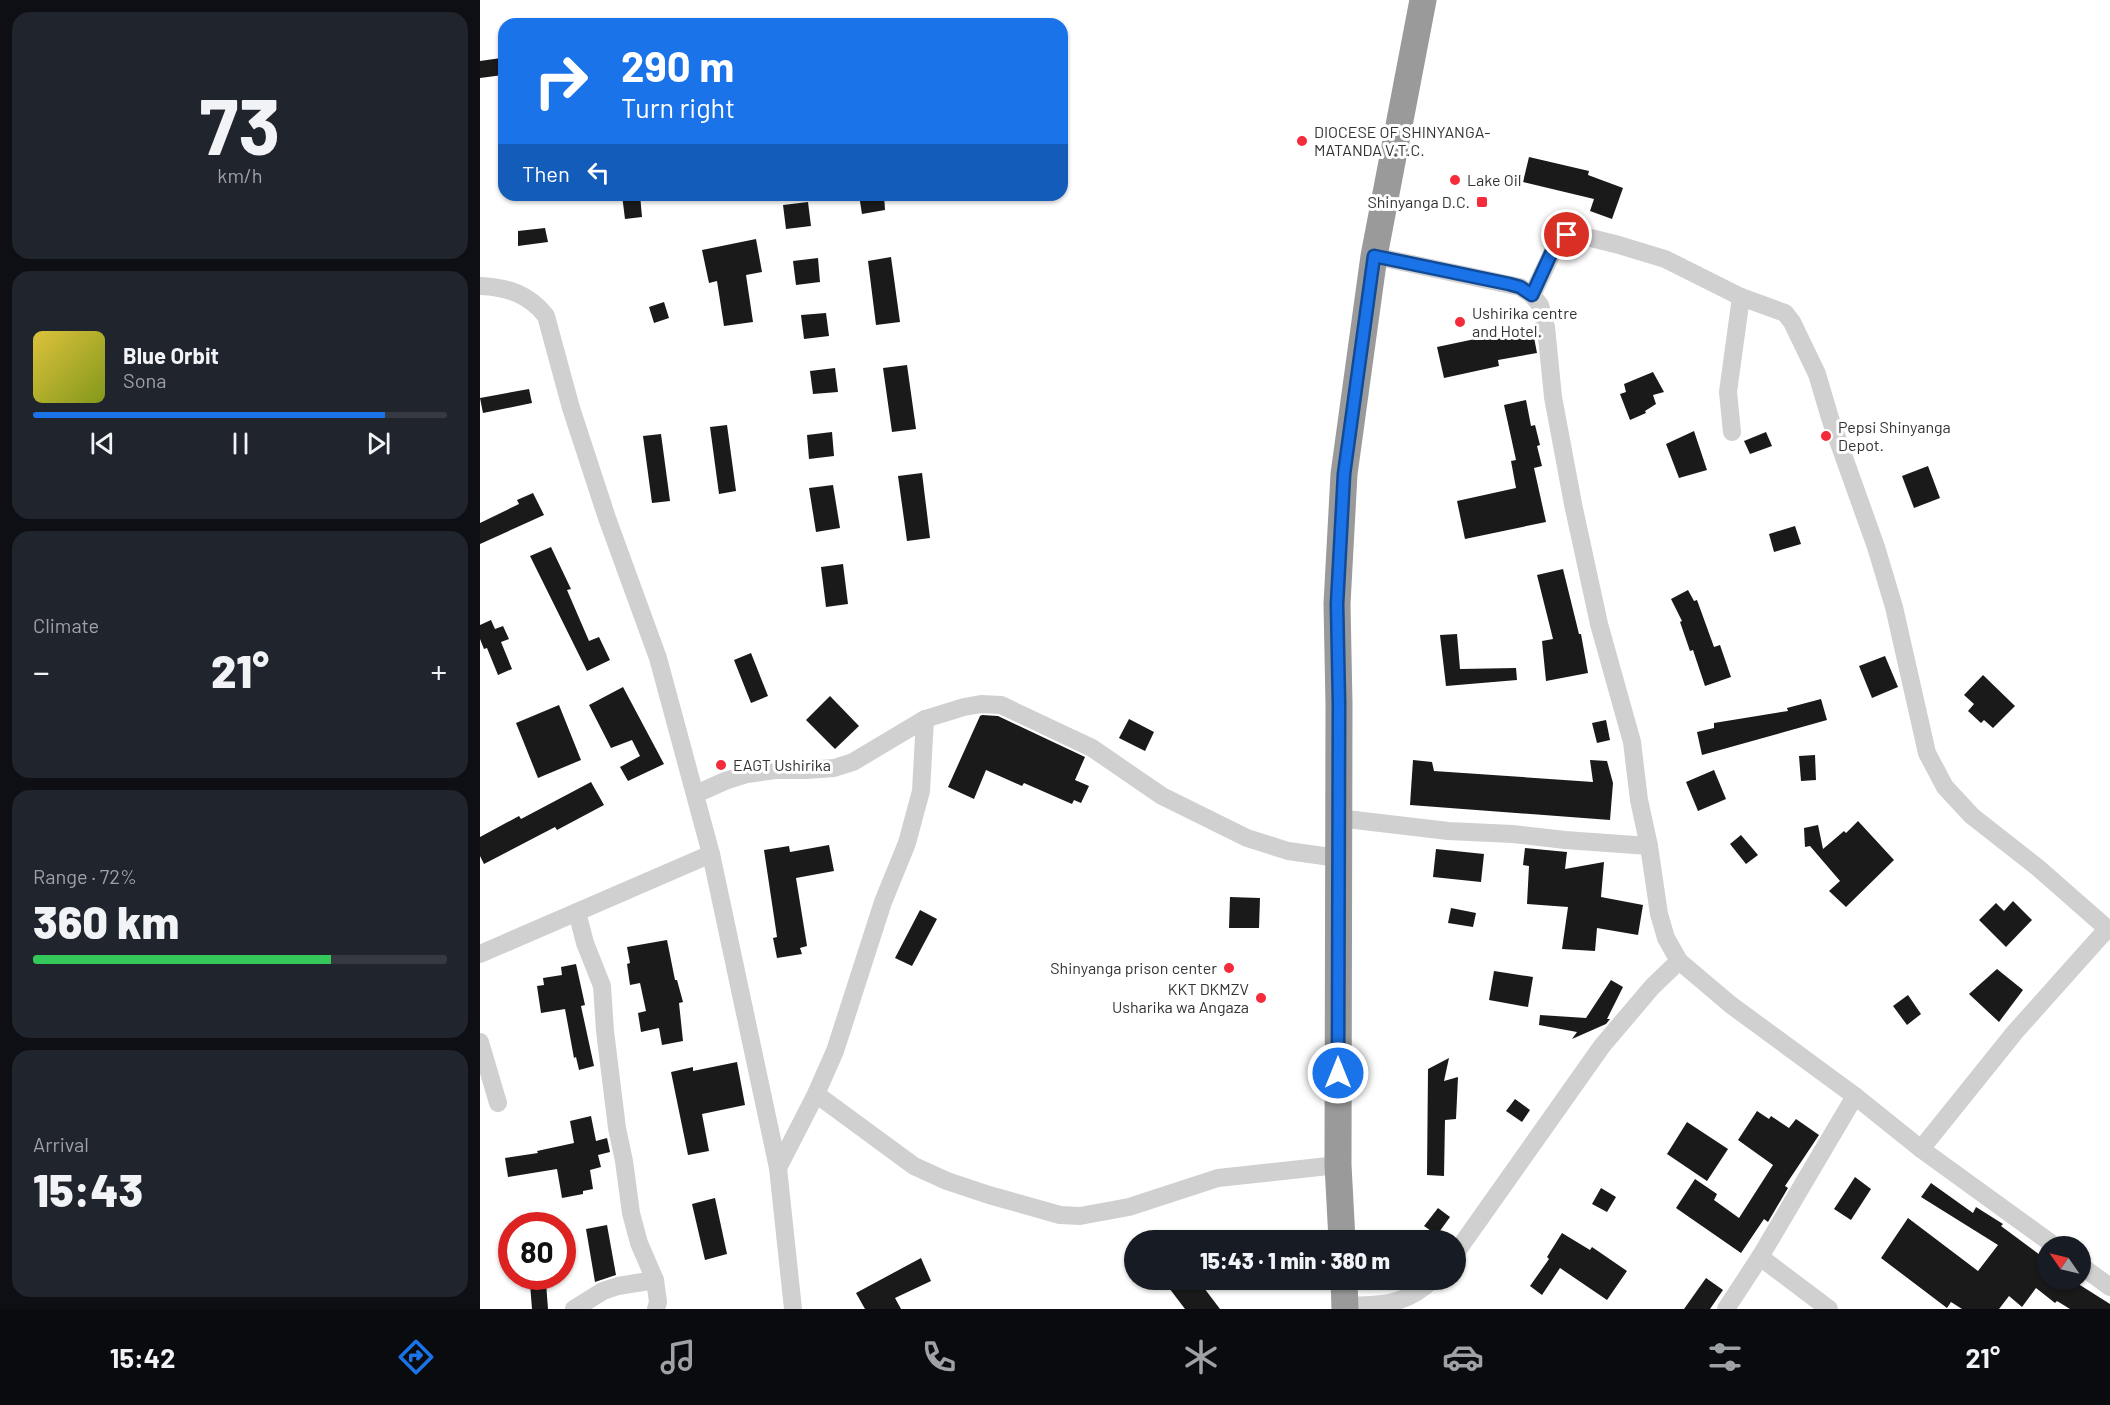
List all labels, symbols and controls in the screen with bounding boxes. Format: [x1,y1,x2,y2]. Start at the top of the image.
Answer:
text: 290 m [621,40,734,90]
icon: right [522,42,600,120]
text: 73 [200,77,280,171]
text: Turn right [621,91,735,123]
place label: DIOCESE OF SHINYANGA- MATANDA V.T.C. [1314,122,1491,159]
marker: DIOCESE OF SHINYANGA- MATANDA V.T.C. [1295,134,1309,148]
icon: left [582,156,615,189]
text: Then [522,160,570,186]
text: km/h [217,163,263,187]
place label: Lake Oil [1467,170,1521,189]
marker: Lake Oil [1448,173,1462,187]
place label: Shinyanga D.C. [1367,192,1470,211]
marker: Shinyanga D.C. [1475,195,1489,209]
pin [1541,209,1592,260]
icon: arrive [1550,218,1583,251]
place label: Ushirika centre and Hotel. [1472,303,1577,340]
marker: Ushirika centre and Hotel. [1453,315,1467,329]
text: Blue Orbit [123,342,219,368]
text: Sona [123,368,167,392]
place label: Pepsi Shinyanga Depot. [1838,417,1951,454]
icon: previous [86,427,119,460]
icon: pause [224,427,257,460]
icon: next [362,427,395,460]
marker: Pepsi Shinyanga Depot. [1819,429,1833,443]
text: Climate [33,613,99,637]
text: 21° [211,643,269,697]
text: − [33,651,50,691]
text: + [430,651,447,691]
place label: EAGT Ushirika [733,755,831,774]
marker: EAGT Ushirika [714,758,728,772]
text: Range · 72% [33,864,137,888]
text: 360 km [33,894,179,948]
place label: Shinyanga prison center [1050,958,1217,977]
marker: Shinyanga prison center [1222,961,1236,975]
place label: KKT DKMZV Usharika wa Angaza [1112,979,1249,1016]
marker: KKT DKMZV Usharika wa Angaza [1254,991,1268,1005]
position arrow [1306,1041,1370,1105]
text: Arrival [33,1132,89,1156]
text: 15:43 [33,1162,143,1216]
speed limit sign: 80 [498,1212,576,1290]
north arrow [2037,1236,2091,1290]
map controls [2037,1236,2091,1290]
text: 15:43 · 1 min · 380 m [1200,1247,1390,1273]
icon: directions [395,1336,437,1378]
icon: music [657,1336,699,1378]
icon: phone [918,1336,960,1378]
icon: climate [1180,1336,1222,1378]
icon: car [1442,1336,1484,1378]
icon: filters [1704,1336,1746,1378]
text: 15:42 [110,1341,175,1373]
text: 21° [1965,1341,2000,1373]

